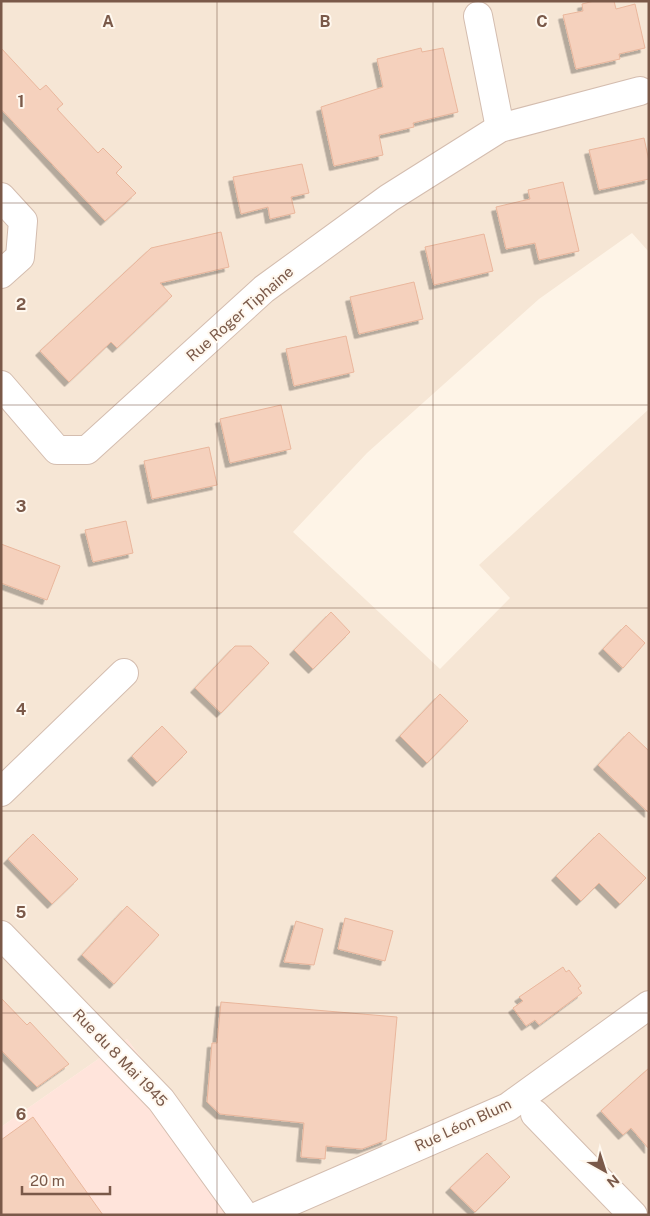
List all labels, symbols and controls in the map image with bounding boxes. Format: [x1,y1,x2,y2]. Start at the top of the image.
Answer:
text: A [102,12,114,31]
text: B [320,12,331,31]
text: C [536,12,548,31]
text: 1 [18,92,24,111]
street label: Rue Roger Tiphaine [183,263,296,365]
text: 2 [16,295,26,314]
text: 3 [16,497,26,516]
text: 4 [16,700,27,719]
text: 5 [16,903,27,922]
street label: Rue du 8 Mai 1945 [70,1006,171,1110]
street label: Rue Léon Blum [412,1095,514,1154]
text: 6 [16,1105,26,1124]
north arrow [580,1146,630,1196]
scale bar [22,1164,110,1196]
text: N [604,1171,622,1191]
text: 20 m [30,1172,65,1189]

